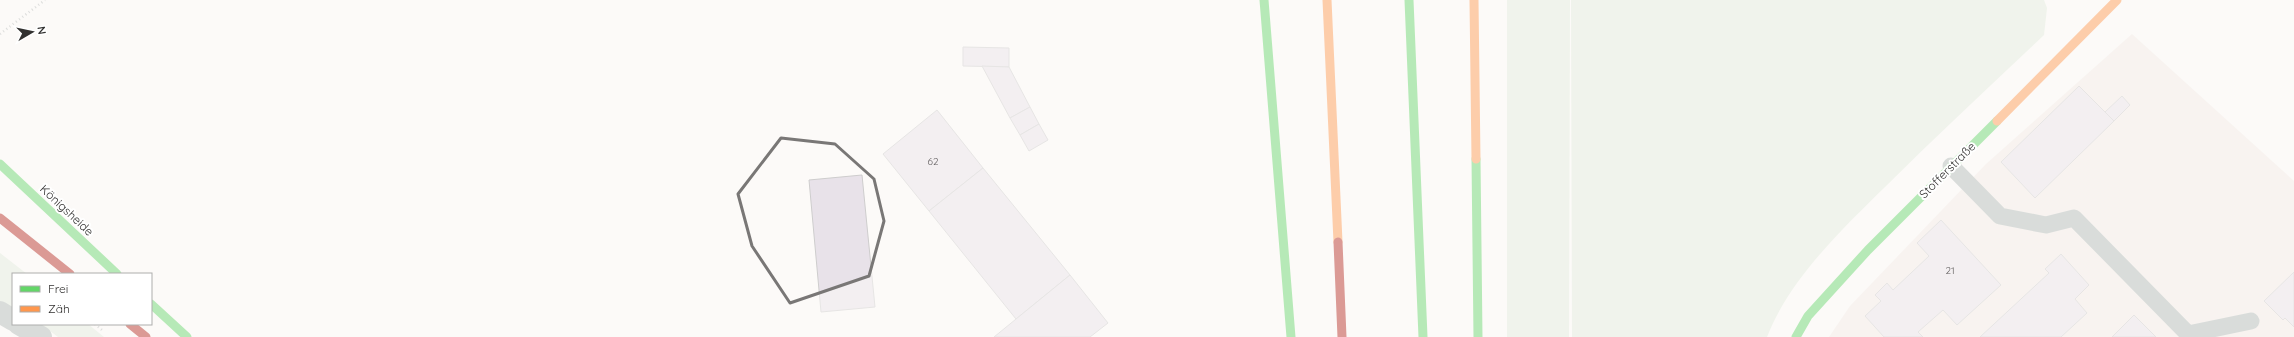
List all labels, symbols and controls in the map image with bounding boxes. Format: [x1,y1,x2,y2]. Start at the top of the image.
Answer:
north arrow [12,12,52,52]
text: N [34,25,49,36]
street label: Stofferstraße [1916,139,1978,201]
house number: 62 [928,155,939,168]
street label: Königsheide [37,181,97,239]
house number: 21 [1945,264,1955,277]
legend [12,273,152,325]
text: Frei [48,281,68,296]
text: Zäh [48,301,70,316]

